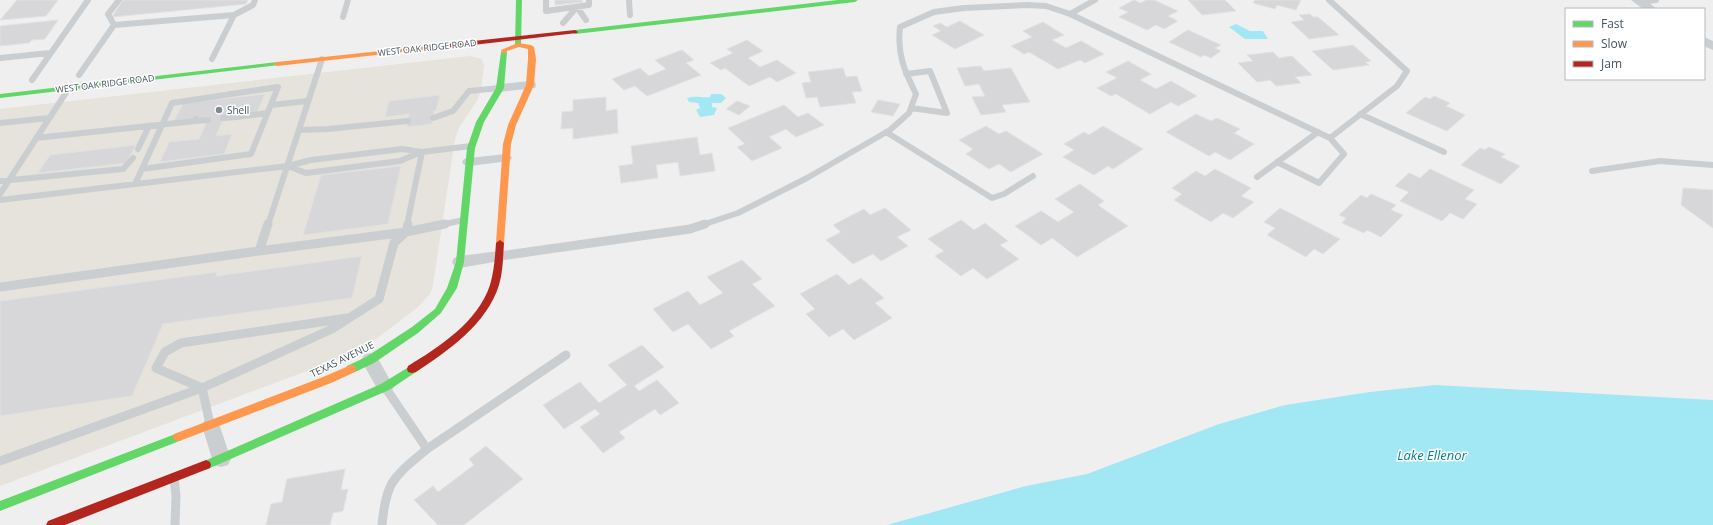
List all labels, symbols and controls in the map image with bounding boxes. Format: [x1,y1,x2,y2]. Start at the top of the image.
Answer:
legend [1565,8,1705,80]
text: Fast [1601,15,1624,32]
text: Slow [1601,35,1628,52]
street label: WEST OAK RIDGE ROAD [377,36,477,59]
text: Jam [1600,55,1622,72]
street label: WEST OAK RIDGE ROAD [55,71,155,96]
place label: Shell [227,103,249,117]
marker: Shell [214,105,224,115]
street label: TEXAS AVENUE [308,337,376,381]
water label: Lake Ellenor [1397,446,1468,464]

